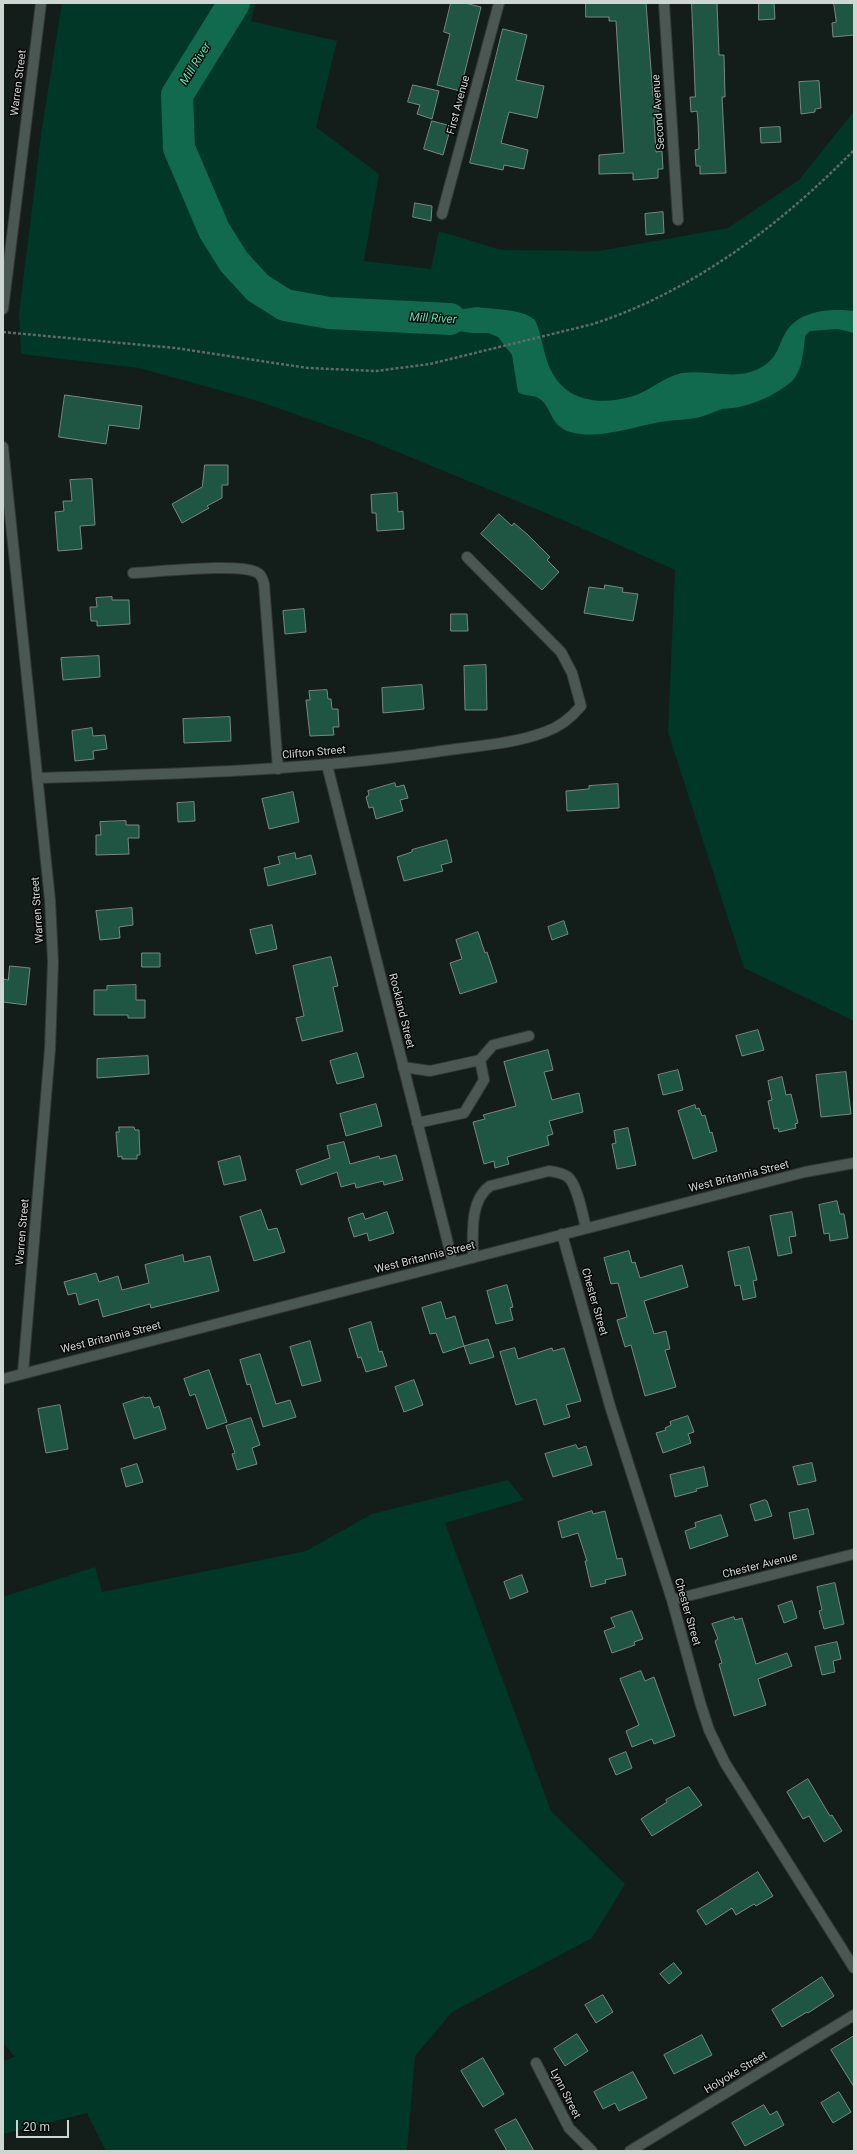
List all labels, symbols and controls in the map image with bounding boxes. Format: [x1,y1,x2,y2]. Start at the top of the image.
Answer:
water label: Mill River [177,40,215,88]
street label: Warren Street [8,49,30,117]
street label: First Avenue [445,74,473,136]
street label: Second Avenue [650,74,668,150]
water label: Mill River [409,311,457,327]
street label: Clifton Street [282,744,346,762]
street label: Warren Street [29,876,47,944]
street label: Rockland Street [385,972,417,1050]
street label: West Britannia Street [688,1158,790,1196]
street label: Warren Street [14,1198,32,1266]
street label: West Britannia Street [374,1239,476,1277]
street label: Chester Street [578,1267,610,1337]
street label: West Britannia Street [60,1319,162,1357]
street label: Chester Avenue [721,1550,799,1582]
street label: Chester Street [671,1577,703,1647]
street label: Holyoke Street [702,2049,770,2097]
street label: Lynn Street [547,2067,583,2121]
scale bar [18,2112,71,2138]
text: 20 m [23,2120,50,2134]

